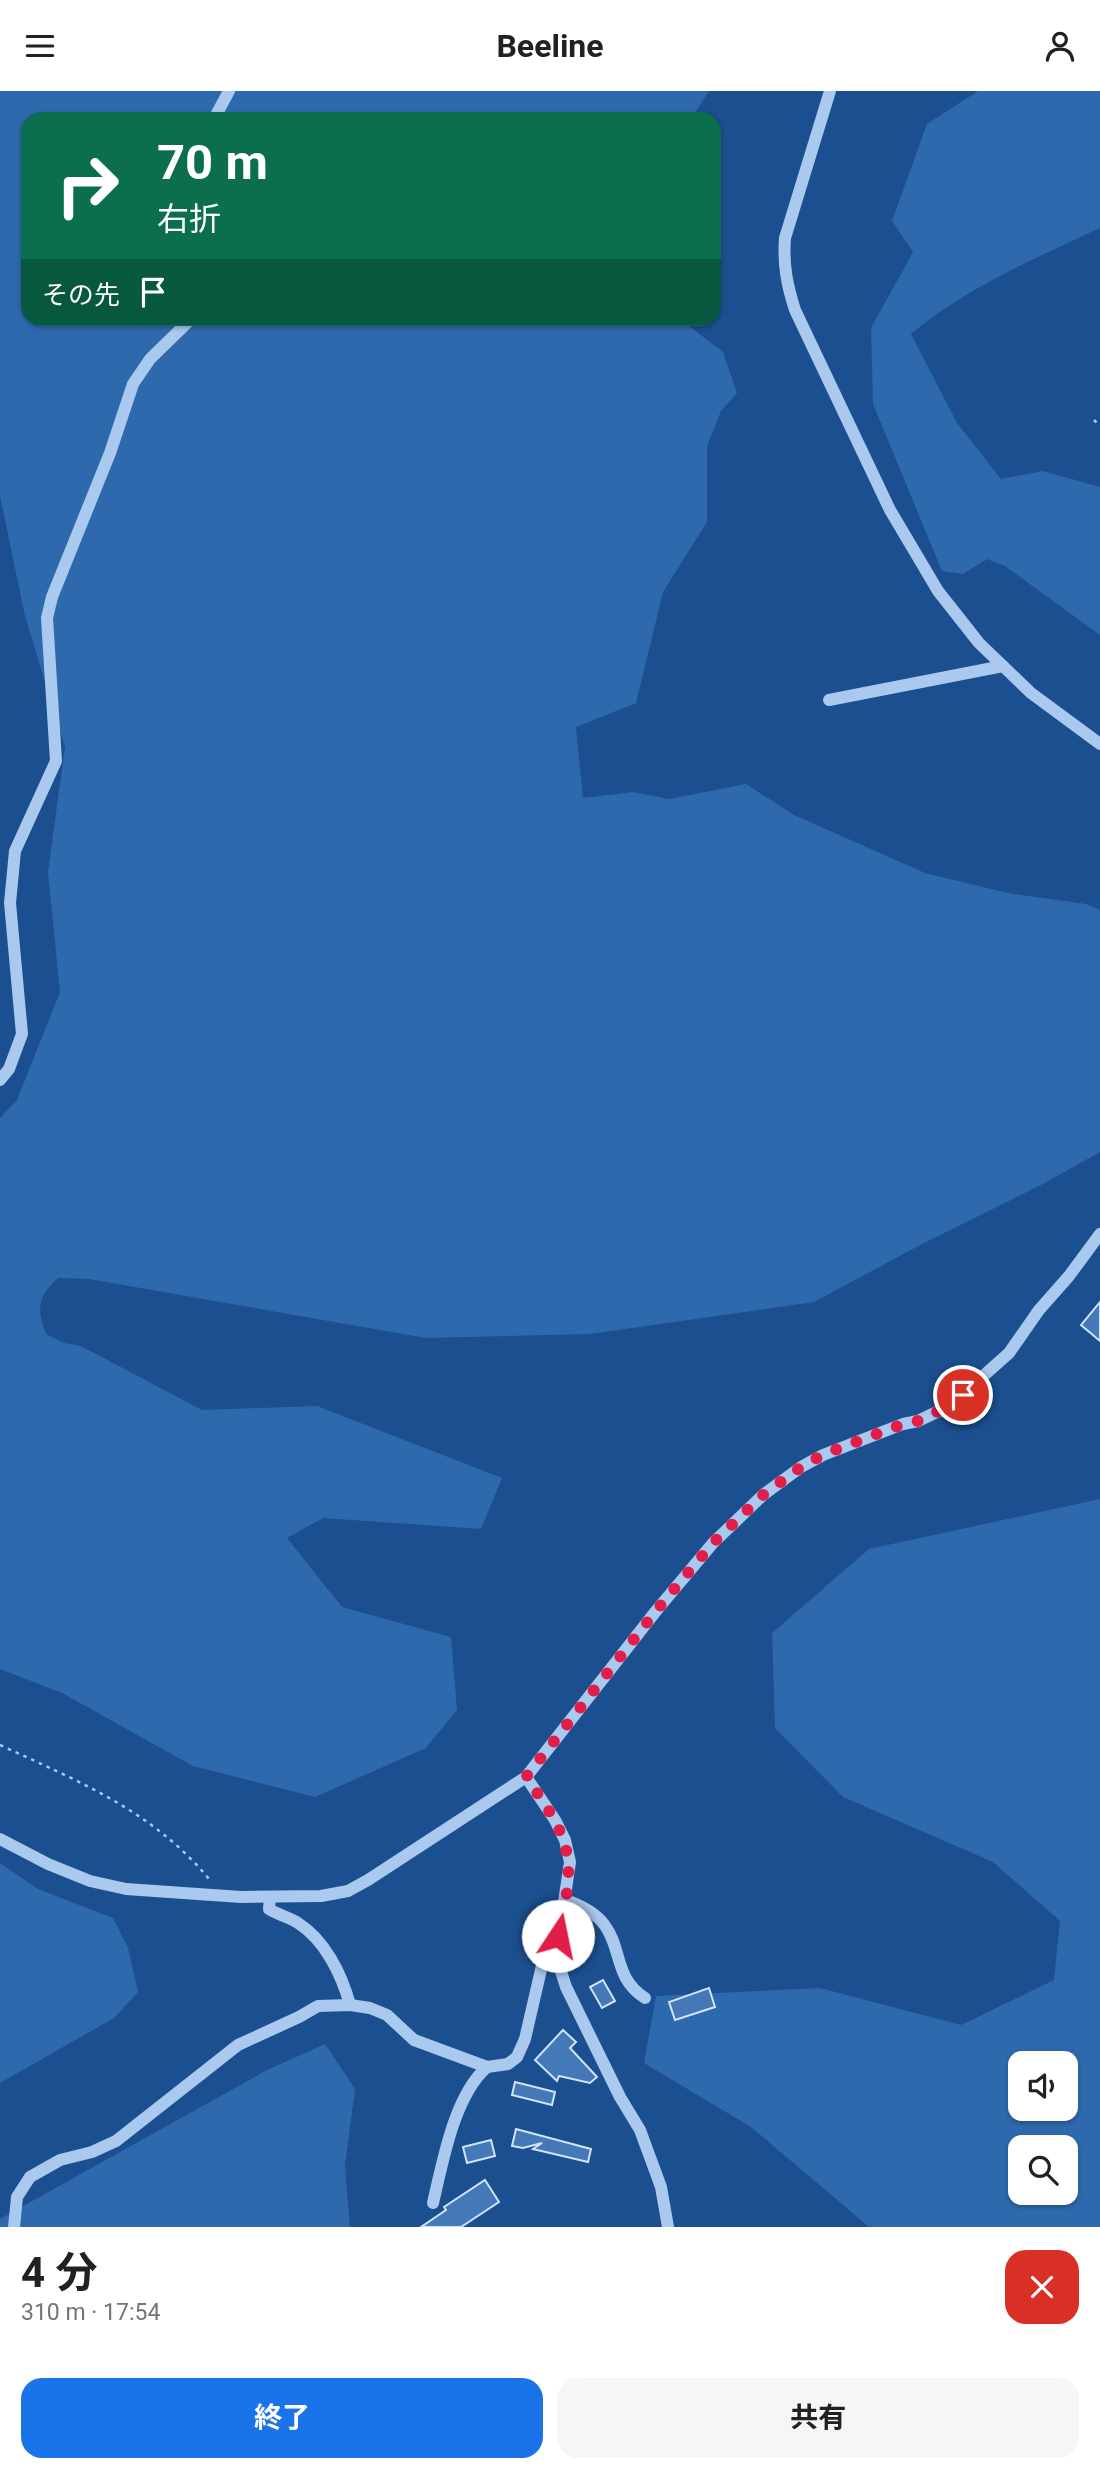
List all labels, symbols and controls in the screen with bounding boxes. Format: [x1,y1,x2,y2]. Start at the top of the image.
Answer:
icon: menu [21,27,59,65]
text: Beeline [496,27,604,65]
icon: person [1041,27,1079,65]
text: 70 m [157,134,268,191]
icon: right [42,140,133,231]
text: 右折 [157,200,221,238]
icon: arrive [134,273,172,311]
text: その先 [42,280,120,310]
pin [933,1365,993,1425]
icon: arrive [944,1376,982,1414]
position arrow [521,1899,595,1973]
map controls [1008,2051,1078,2205]
button: sound [1008,2051,1078,2121]
button: search [1008,2135,1078,2205]
text: 4 分 [21,2248,98,2297]
button: close [1005,2250,1079,2324]
text: 310 m · 17:54 [21,2299,160,2326]
button: 終了 [21,2378,543,2458]
button: 共有 [557,2378,1079,2458]

